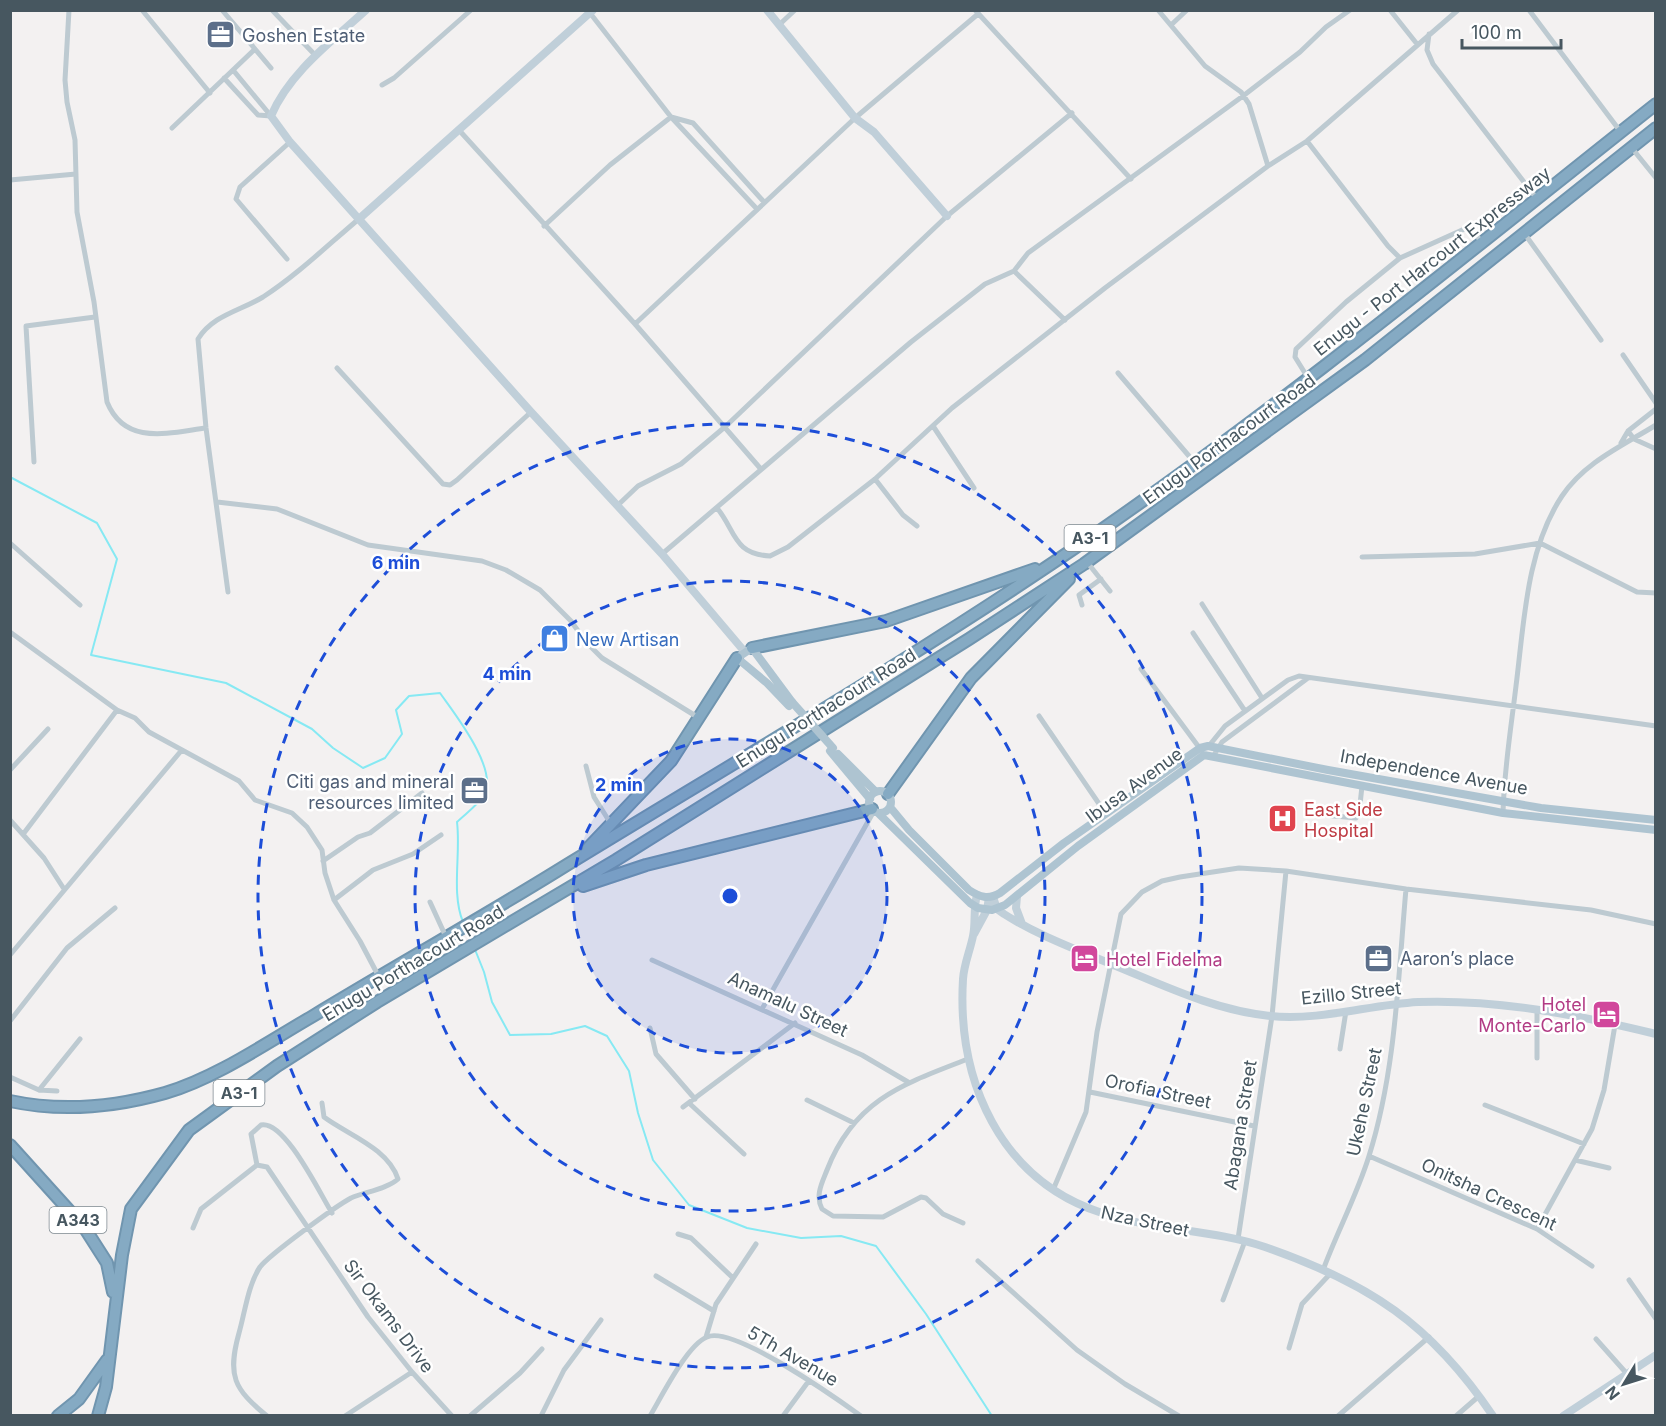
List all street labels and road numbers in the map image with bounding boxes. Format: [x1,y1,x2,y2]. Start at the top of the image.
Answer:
street label: Enugu - Port Harcourt Expressway [1310,162,1554,360]
street label: Enugu Porthacourt Road [1139,369,1319,509]
road number: A3-1 [1064,525,1116,551]
street label: Enugu Porthacourt Road [732,644,920,772]
street label: Ibusa Avenue [1082,743,1186,827]
street label: Independence Avenue [1338,745,1530,799]
street label: Enugu Porthacourt Road [318,900,508,1026]
street label: Anamalu Street [725,967,851,1041]
street label: Ezillo Street [1300,977,1402,1009]
street label: Ukehe Street [1342,1046,1386,1158]
street label: Abagana Street [1219,1058,1261,1192]
street label: Orofia Street [1103,1069,1213,1113]
road number: A3-1 [214,1080,264,1106]
street label: Onitsha Crescent [1418,1153,1560,1235]
street label: Nza Street [1099,1201,1191,1241]
road number: A343 [50,1207,106,1233]
street label: Sir Okams Drive [340,1255,438,1377]
street label: 5Th Avenue [744,1322,842,1390]

